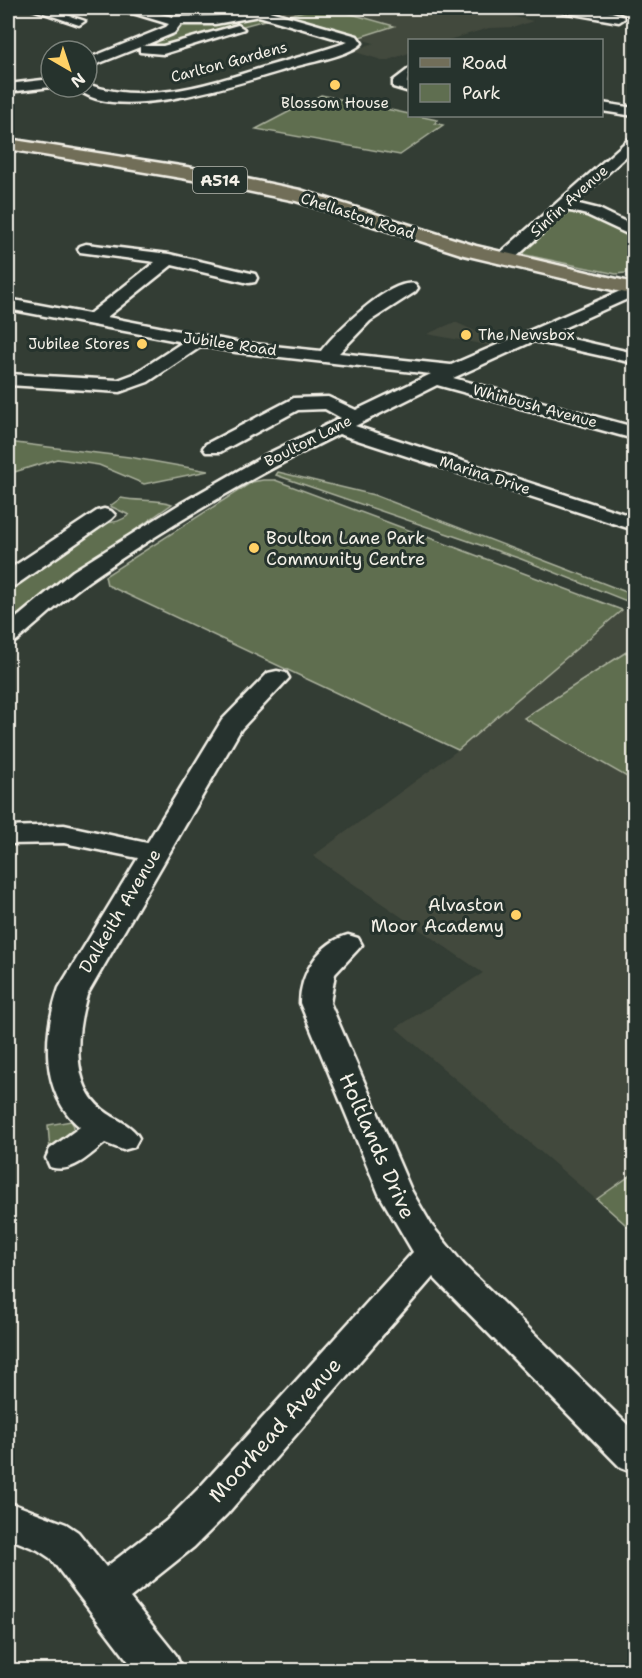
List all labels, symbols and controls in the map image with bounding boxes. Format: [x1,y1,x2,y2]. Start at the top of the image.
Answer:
street label: Carlton Gardens [169,37,289,87]
north arrow [39,39,99,99]
legend [408,39,603,117]
text: Road [462,51,507,75]
text: N [67,68,90,92]
marker: Blossom House [328,78,342,92]
text: Park [462,81,501,105]
place label: Blossom House [281,93,389,113]
street label: Sinfin Avenue [526,161,612,241]
road number: A514 [193,167,247,193]
street label: Chellaston Road [298,188,418,244]
place label: The Newsbox [478,325,575,345]
street label: Jubilee Road [182,328,279,361]
marker: The Newsbox [459,328,473,342]
place label: Jubilee Stores [28,334,130,354]
marker: Jubilee Stores [135,337,149,351]
street label: Whinbush Avenue [470,380,600,432]
street label: Boulton Lane [261,410,355,472]
street label: Marina Drive [437,451,533,499]
place label: Boulton Lane Park Community Centre [266,526,425,571]
marker: Boulton Lane Park Community Centre [247,541,261,555]
street label: Dalkeith Avenue [73,844,167,978]
place label: Alvaston Moor Academy [371,893,504,938]
marker: Alvaston Moor Academy [509,908,523,922]
street label: Holtlands Drive [332,1068,422,1224]
street label: Moorhead Avenue [202,1351,348,1509]

